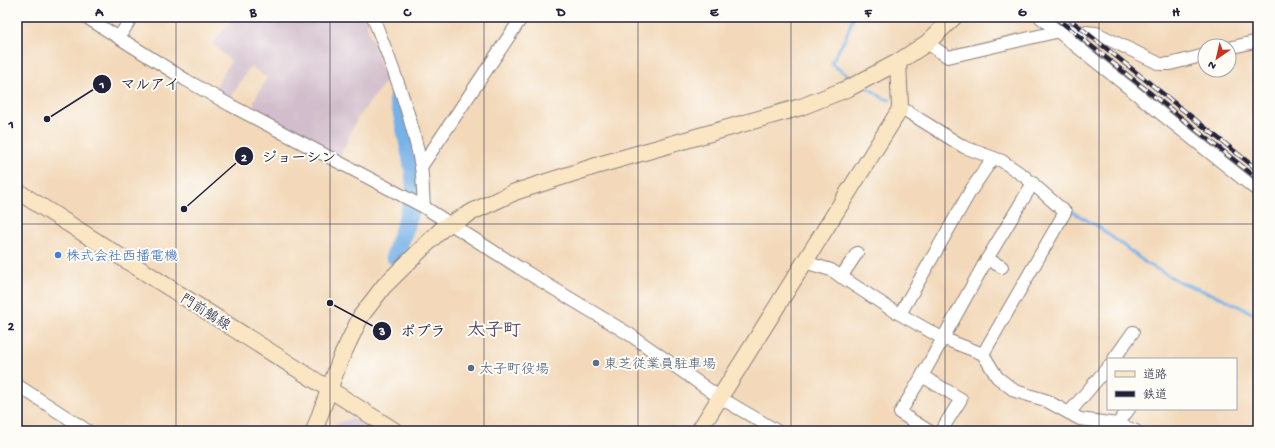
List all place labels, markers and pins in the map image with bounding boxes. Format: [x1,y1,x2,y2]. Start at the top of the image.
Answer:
callout: マルアイ [92,70,188,97]
callout: ジョーシン [234,143,344,170]
place label: 株式会社西播電機 [66,249,178,266]
marker: 株式会社西播電機 [53,250,63,260]
callout: ポプラ [372,317,453,344]
place label: 東芝従業員駐車場 [604,357,716,374]
marker: 東芝従業員駐車場 [591,358,601,368]
place label: 太子町役場 [479,362,549,379]
marker: 太子町役場 [466,363,476,373]

